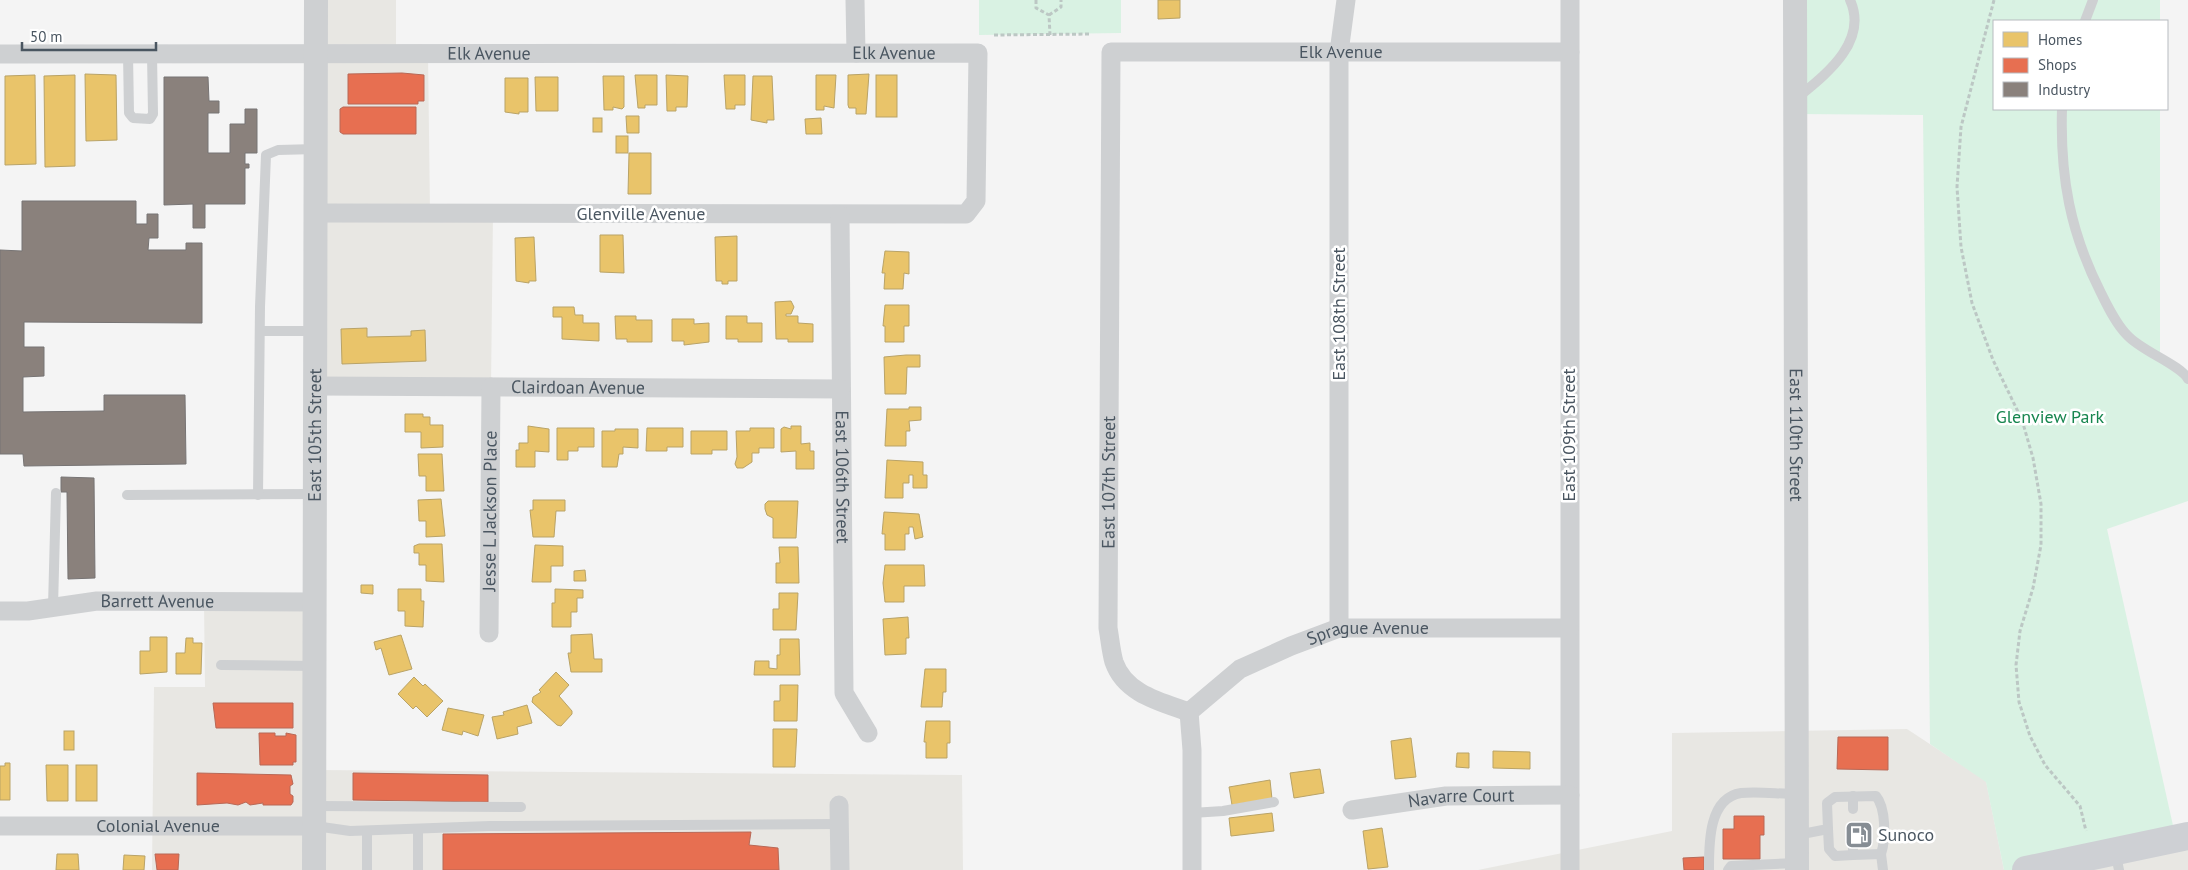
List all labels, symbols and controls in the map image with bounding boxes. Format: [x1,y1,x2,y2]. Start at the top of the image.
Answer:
scale bar [22,20,156,52]
legend [1993,20,2168,110]
text: 50 m [30,27,63,46]
text: Homes [2038,30,2082,49]
street label: Elk Avenue [1299,40,1383,63]
street label: Elk Avenue [447,41,531,65]
street label: Elk Avenue [852,41,936,64]
text: Shops [2038,55,2077,74]
text: Industry [2038,80,2090,99]
street label: Glenville Avenue [577,202,705,225]
street label: East 108th Street [1327,247,1350,381]
street label: East 105th Street [303,368,326,502]
street label: East 109th Street [1557,368,1580,502]
street label: East 110th Street [1785,368,1808,502]
street label: Clairdoan Avenue [511,375,645,399]
park label: Glenview Park [1996,405,2105,428]
street label: East 106th Street [831,410,855,544]
street label: East 107th Street [1096,416,1120,549]
street label: Jesse L Jackson Place [477,430,502,593]
street label: Barrett Avenue [100,589,214,613]
street label: Sprague Avenue [1303,616,1429,650]
street label: Navarre Court [1406,783,1514,813]
street label: Colonial Avenue [96,814,220,837]
fuel station icon: Sunoco [1844,820,1874,850]
place label: Sunoco [1878,823,1934,846]

